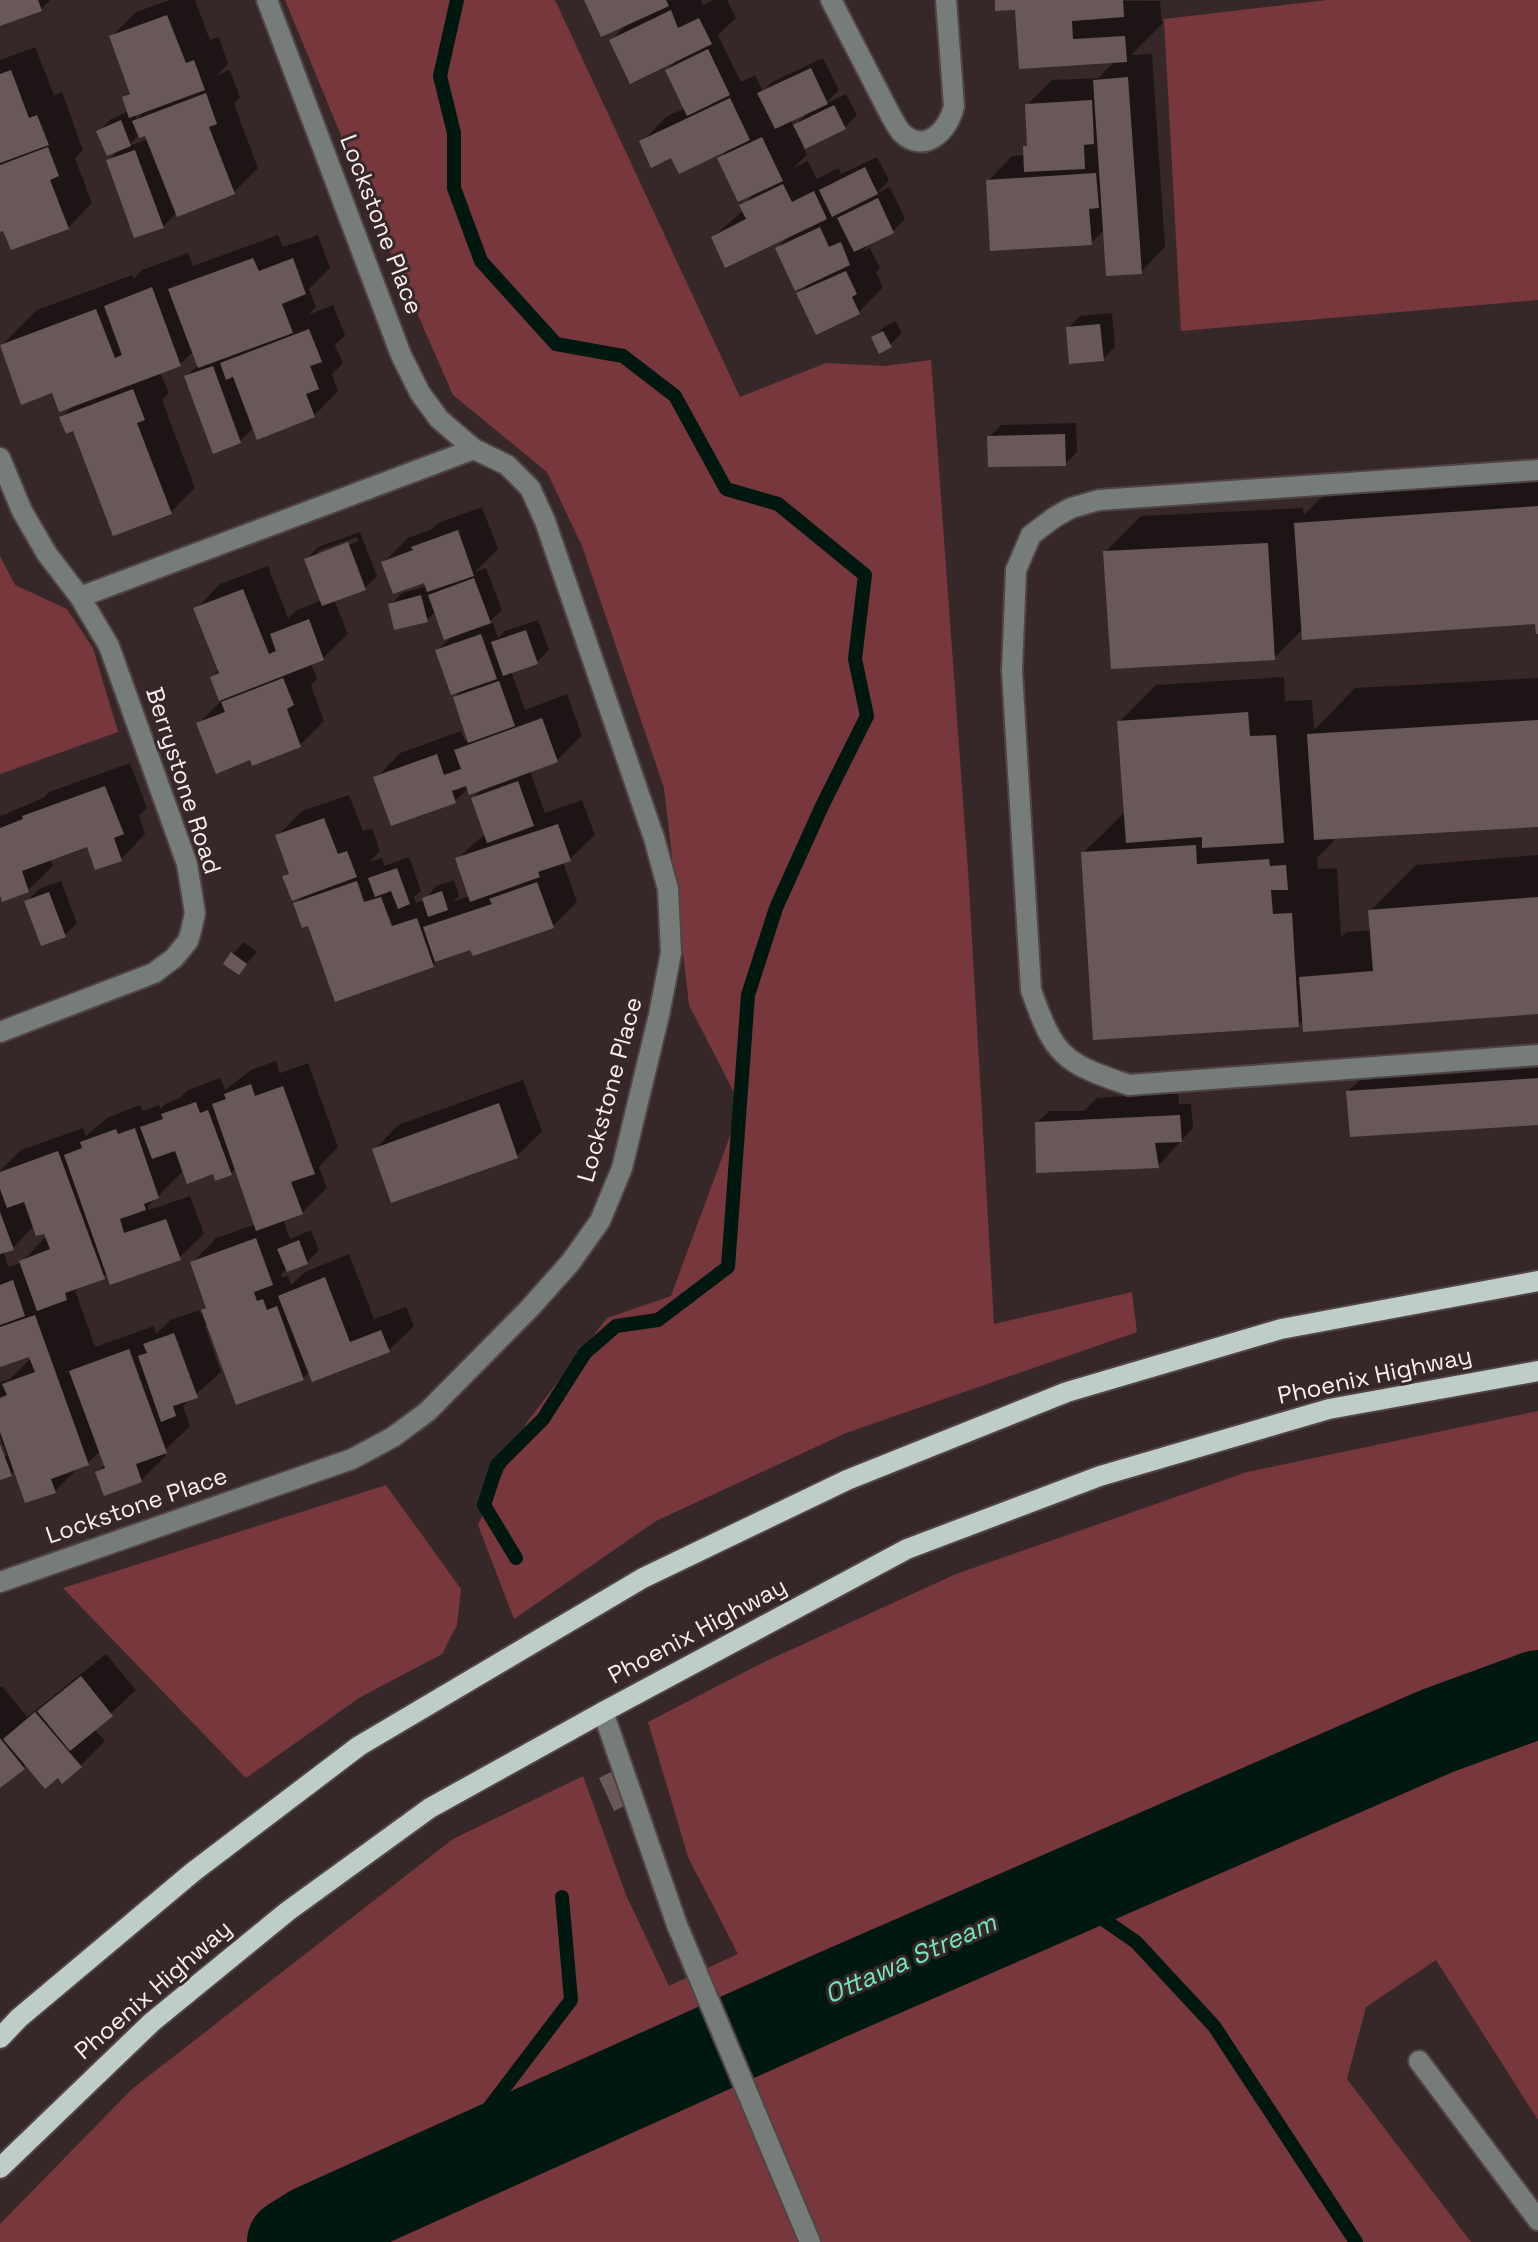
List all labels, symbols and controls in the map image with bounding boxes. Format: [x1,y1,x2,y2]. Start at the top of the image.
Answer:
street label: Lockstone Place [333,131,427,319]
street label: Berrystone Road [138,684,226,878]
street label: Lockstone Place [572,994,650,1186]
street label: Phoenix Highway [1275,1342,1475,1412]
street label: Lockstone Place [42,1462,232,1552]
street label: Phoenix Highway [604,1573,792,1691]
water label: Ottawa Stream [820,1908,1002,2012]
street label: Phoenix Highway [70,1915,238,2067]

